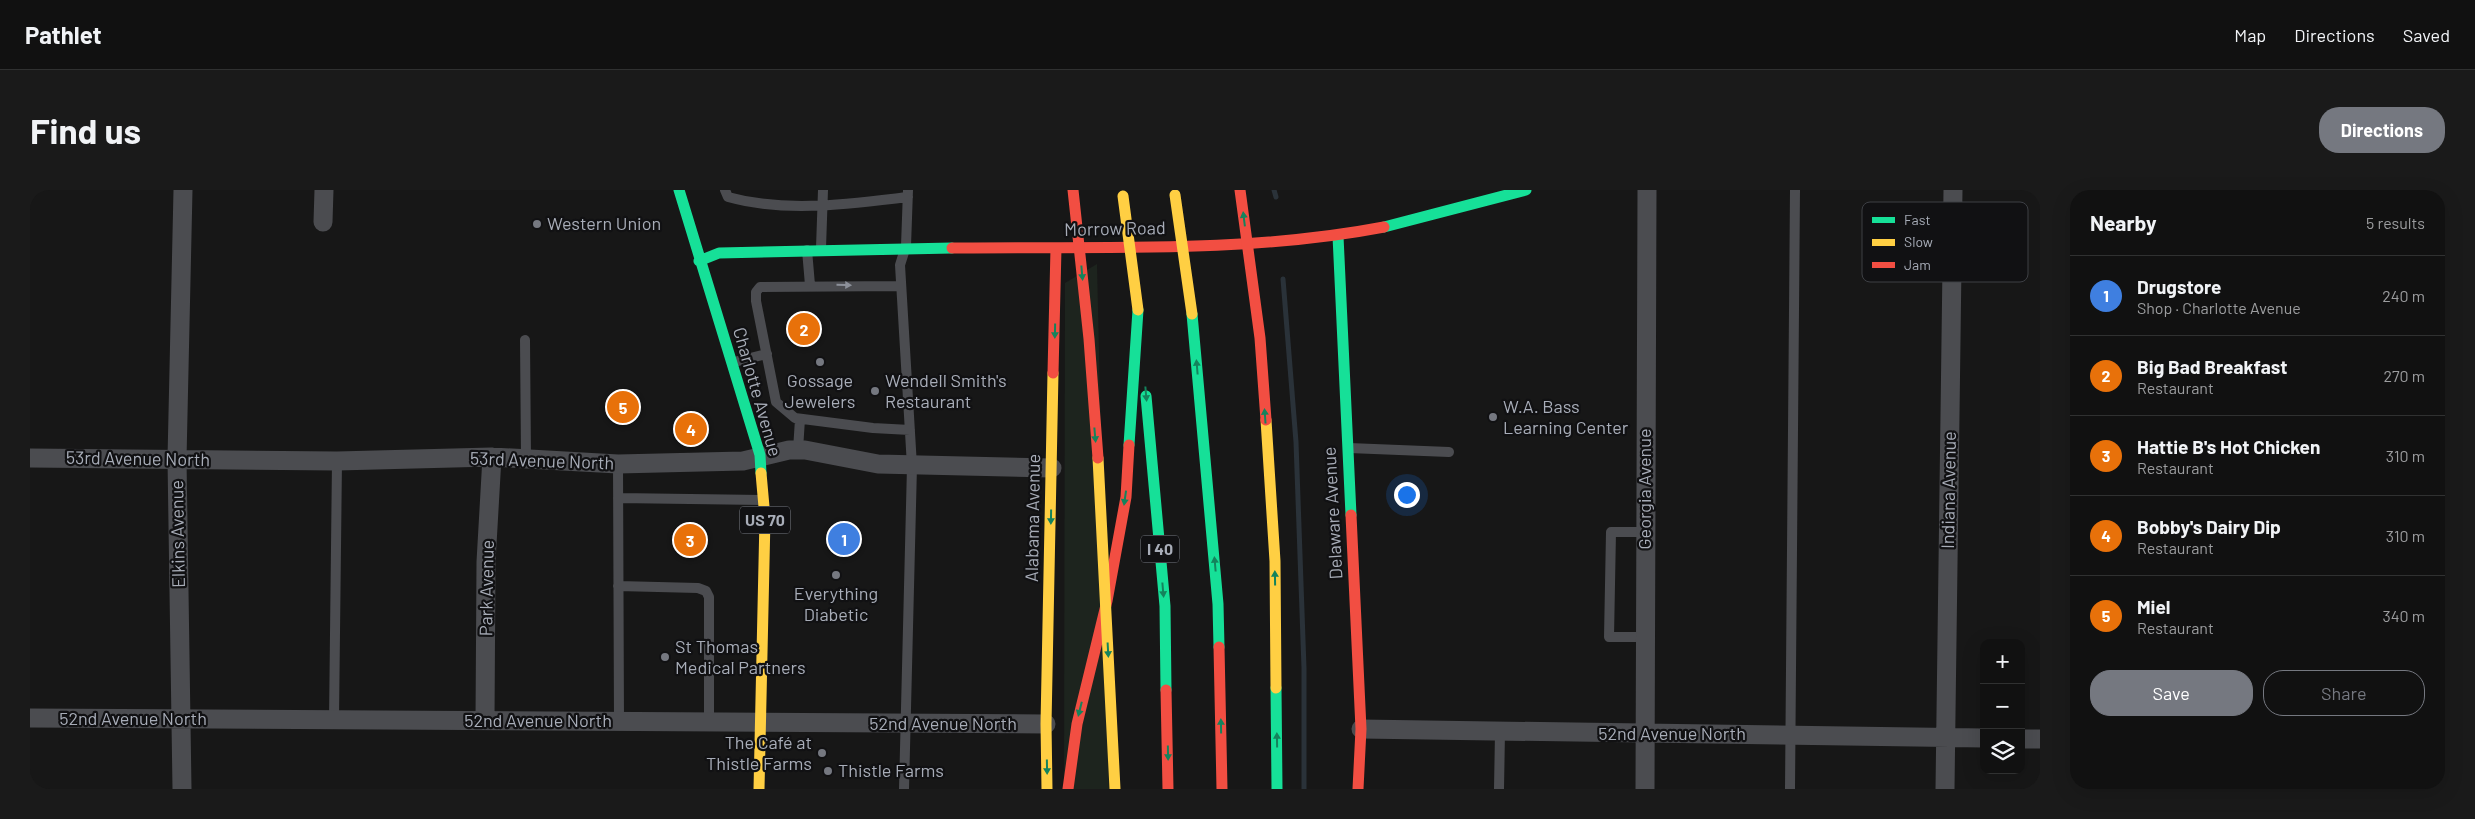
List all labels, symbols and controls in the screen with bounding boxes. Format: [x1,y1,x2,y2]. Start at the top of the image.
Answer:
text: Pathlet [25,20,102,49]
text: Map [2234,24,2266,46]
text: Directions [2294,24,2375,46]
text: Saved [2403,24,2450,46]
button: Directions [2319,107,2445,153]
text: Find us [30,109,141,151]
legend [1862,202,2028,282]
text: Nearby [2090,210,2156,235]
one-way arrow [1240,211,1248,227]
text: Fast [1904,211,1930,228]
place label: Western Union [547,212,661,234]
text: 5 results [2366,213,2425,232]
street label: Morrow Road [1064,216,1166,240]
marker: Western Union [531,218,543,230]
text: Slow [1904,233,1933,250]
text: Jam [1904,256,1931,273]
one-way arrow [1079,265,1087,281]
text: Drugstore [2137,275,2221,298]
one-way arrow [836,282,852,290]
text: 1 [2103,286,2109,305]
text: 240 m [2382,286,2425,305]
text: Shop · Charlotte Avenue [2137,298,2301,317]
pin: 2 [788,310,820,348]
one-way arrow [1051,324,1059,340]
street label: Charlotte Avenue [729,325,787,459]
text: Big Bad Breakfast [2137,355,2288,378]
marker: Gossage Jewelers [814,356,826,368]
one-way arrow [1192,359,1200,375]
text: 2 [2102,366,2110,385]
text: 270 m [2383,366,2425,385]
place label: Gossage Jewelers [785,369,855,412]
place label: Wendell Smith's Restaurant [885,369,1007,412]
text: Restaurant [2137,378,2214,397]
marker: Wendell Smith's Restaurant [869,385,881,397]
one-way arrow [1142,386,1150,402]
pin: 5 [607,388,639,426]
place label: W.A. Bass Learning Center [1503,395,1629,438]
one-way arrow [1261,407,1269,423]
pin: 4 [675,410,707,448]
marker: W.A. Bass Learning Center [1487,411,1499,423]
one-way arrow [1092,427,1100,443]
street label: Georgia Avenue [1633,429,1655,549]
street label: Indiana Avenue [1936,431,1960,549]
text: Hattie B's Hot Chicken [2137,435,2320,458]
street label: 53rd Avenue North [66,446,210,470]
street label: 53rd Avenue North [470,446,615,474]
street label: Delaware Avenue [1318,446,1346,580]
text: 3 [2102,446,2110,465]
text: 310 m [2386,446,2425,465]
street label: Alabama Avenue [1020,454,1044,582]
text: Restaurant [2137,458,2214,477]
street label: Elkins Avenue [165,480,189,588]
your location [1394,482,1420,508]
one-way arrow [1121,491,1129,507]
road number: US 70 [740,506,790,534]
one-way arrow [1047,509,1055,525]
text: Bobby's Dairy Dip [2137,515,2281,538]
pin: 1 [828,520,860,558]
pin: 3 [674,521,706,559]
text: 4 [2101,526,2111,545]
text: 310 m [2386,526,2425,545]
road number: I 40 [1141,536,1179,562]
text: Restaurant [2137,538,2214,557]
street label: Park Avenue [474,540,498,636]
one-way arrow [1210,556,1218,572]
marker: Everything Diabetic [830,569,842,581]
one-way arrow [1271,570,1279,586]
place label: Everything Diabetic [794,582,878,625]
one-way arrow [1160,583,1168,599]
text: Miel [2137,595,2170,618]
text: 5 [2102,606,2110,625]
text: 340 m [2382,606,2425,625]
text: Restaurant [2137,618,2214,637]
place label: St Thomas Medical Partners [675,635,806,678]
map controls [1980,639,2025,774]
button: + [1980,639,2025,684]
one-way arrow [1105,642,1113,658]
marker: St Thomas Medical Partners [659,651,671,663]
button: Save [2090,670,2253,716]
button: Share [2263,670,2425,716]
button: − [1980,684,2025,729]
one-way arrow [1076,701,1084,716]
street label: 52nd Avenue North [59,707,207,729]
street label: 52nd Avenue North [464,709,612,731]
street label: 52nd Avenue North [869,712,1017,734]
one-way arrow [1217,718,1225,734]
street label: 52nd Avenue North [1598,722,1746,744]
button: layers [1980,729,2025,774]
place label: The Café at Thistle Farms [706,731,812,774]
one-way arrow [1272,732,1280,748]
one-way arrow [1164,745,1172,761]
marker: The Café at Thistle Farms [816,747,828,759]
place label: Thistle Farms [838,759,944,781]
one-way arrow [1043,759,1051,775]
marker: Thistle Farms [822,765,834,777]

